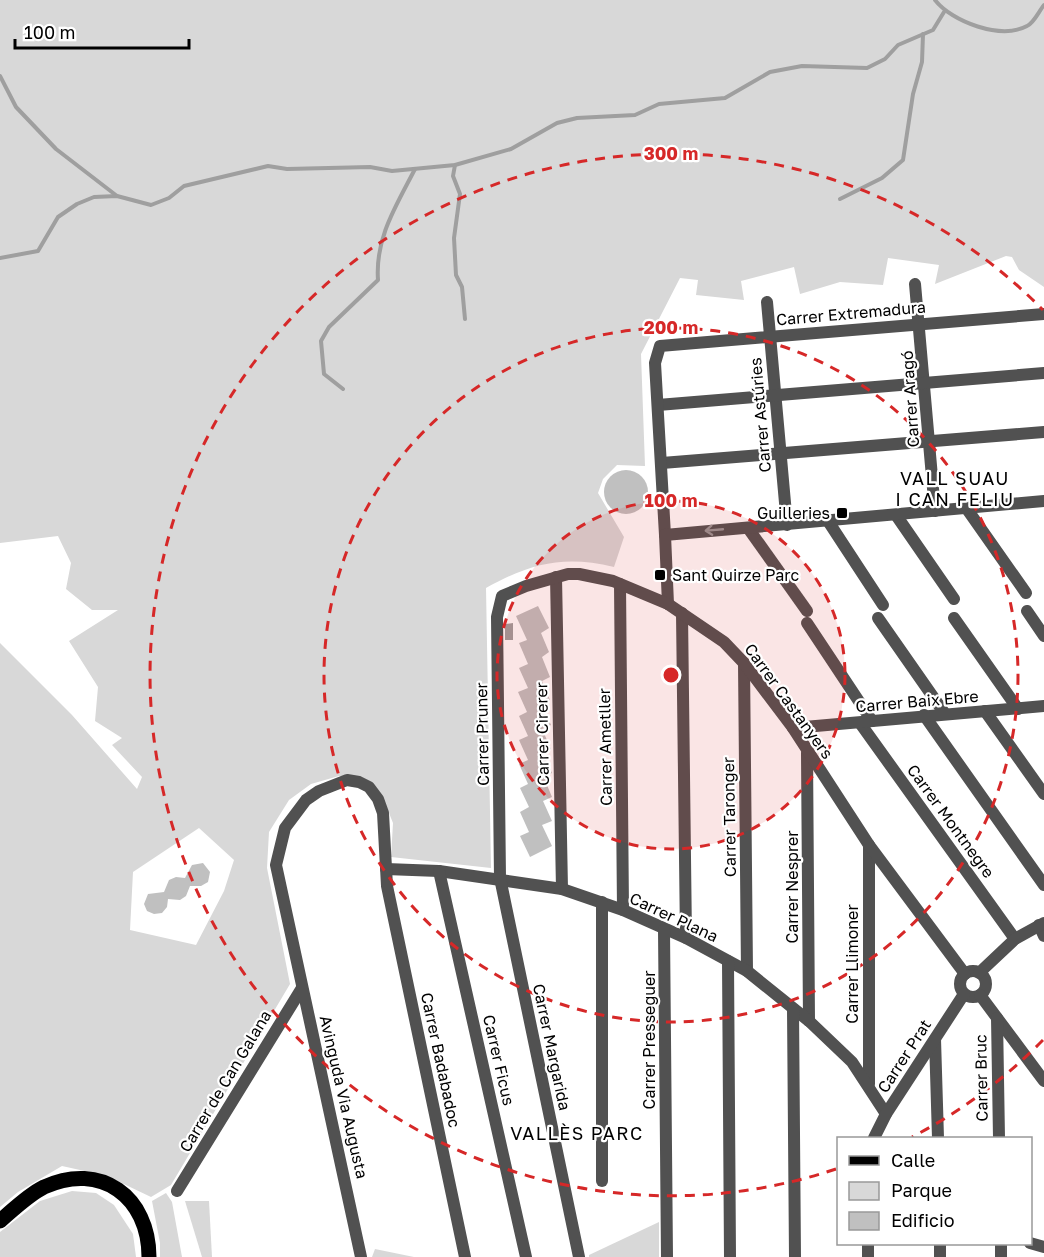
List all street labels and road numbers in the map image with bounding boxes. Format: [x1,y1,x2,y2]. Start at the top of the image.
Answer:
street label: Carrer Extremadura [775,296,927,330]
street label: Carrer Aragó [897,350,923,448]
street label: Carrer Astúries [745,357,775,473]
street label: Carrer Castanyers [740,639,838,763]
street label: Carrer Pruner [471,682,493,786]
street label: Carrer Cirerer [531,682,553,786]
street label: Carrer Baix Ebre [855,686,979,716]
street label: Carrer Ametller [594,688,616,806]
street label: Carrer Taronger [718,757,740,877]
street label: Carrer Montnegre [903,760,999,882]
street label: Carrer Nesprer [782,830,802,944]
street label: Carrer Plana [627,888,721,946]
street label: Carrer Llimoner [842,904,862,1024]
street label: Carrer Presseguer [639,971,659,1109]
street label: Carrer Margarida [529,982,575,1112]
street label: Carrer Badabadoc [417,991,465,1130]
street label: Carrer de Can Galana [175,1006,275,1156]
street label: Avinguda Via Augusta [315,1013,373,1181]
street label: Carrer Ficus [479,1013,519,1107]
street label: Carrer Prat [873,1015,935,1097]
street label: Carrer Bruc [970,1034,992,1122]

